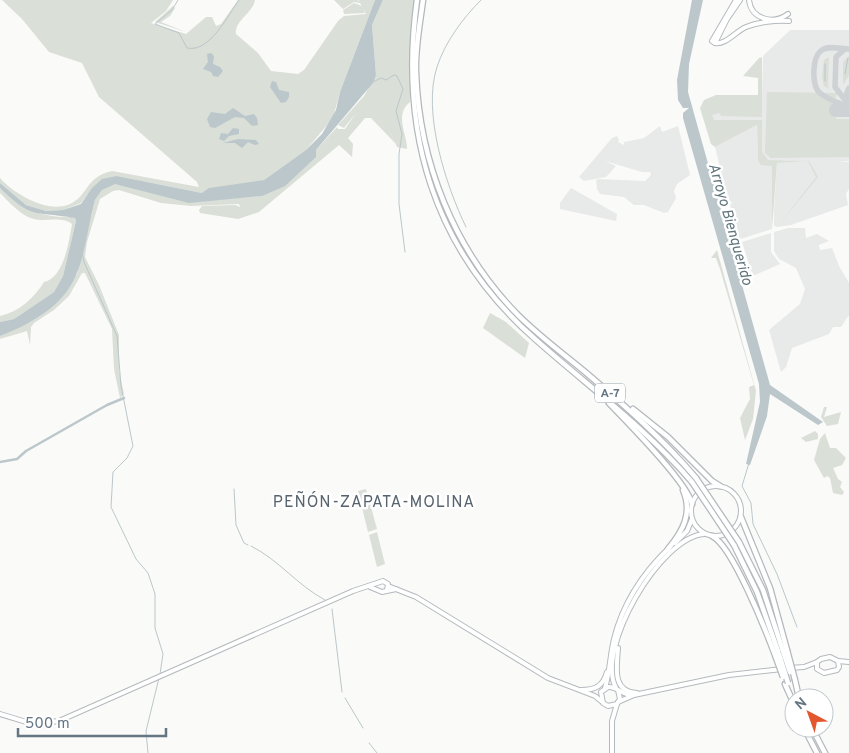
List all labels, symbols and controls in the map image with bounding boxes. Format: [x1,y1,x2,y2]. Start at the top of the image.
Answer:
water label: Arroyo Bienquerido [703,161,756,288]
road number: A-7 [595,383,625,402]
district label: PEÑÓN-ZAPATA-MOLINA [273,490,475,513]
north arrow [784,688,834,738]
text: N [792,695,811,714]
scale bar [18,706,165,738]
text: 500 m [25,715,70,734]

